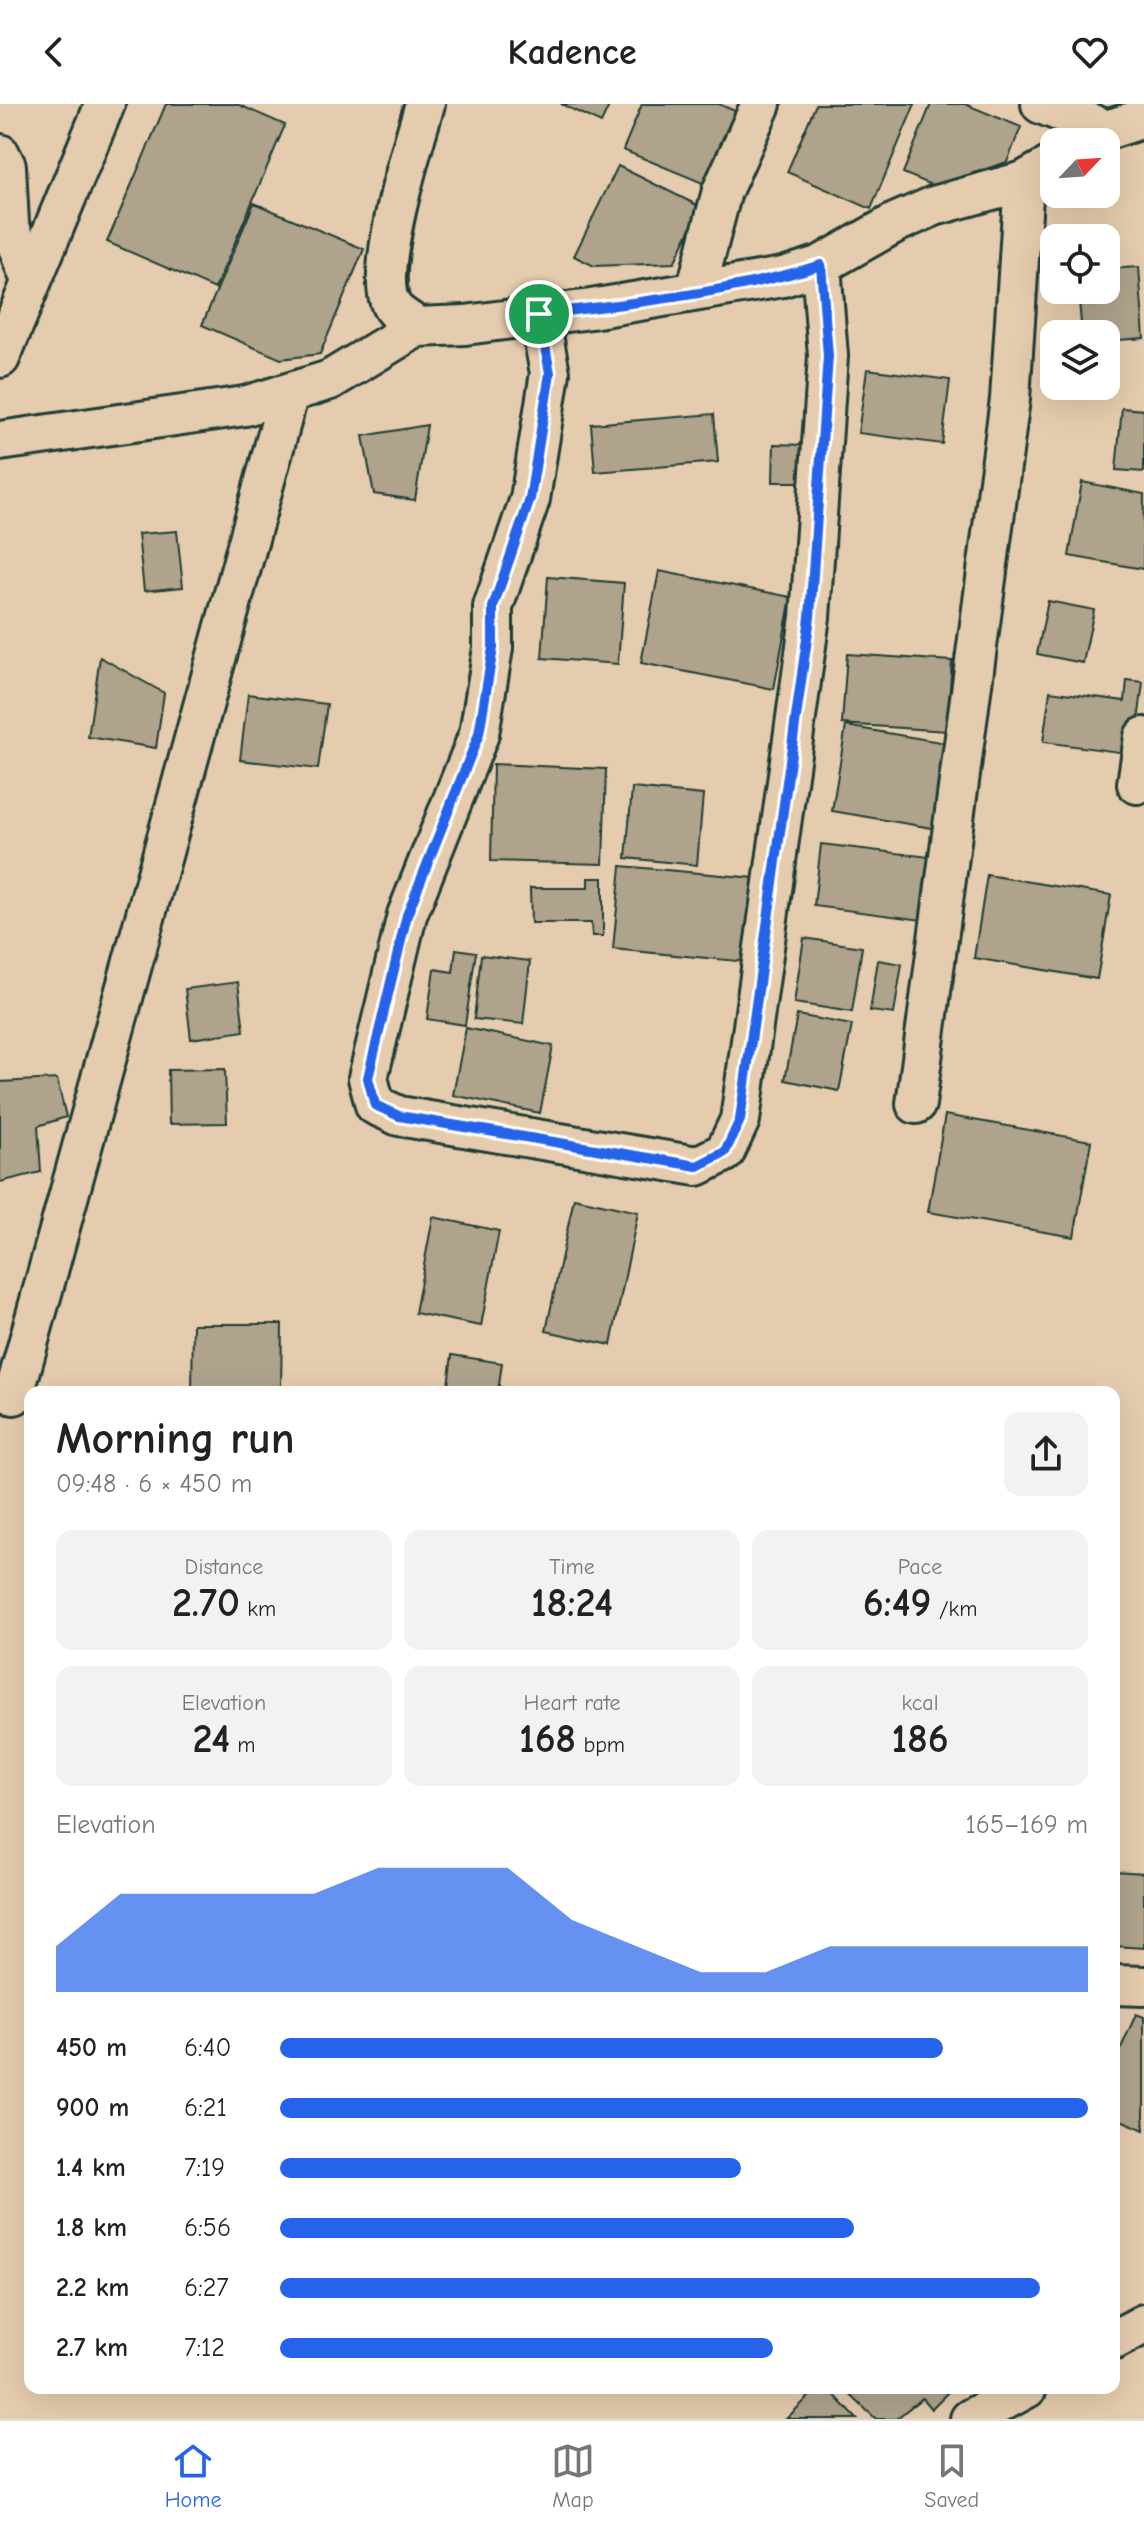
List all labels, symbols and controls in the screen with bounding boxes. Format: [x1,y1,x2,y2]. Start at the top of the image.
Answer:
icon: back [32,30,76,74]
icon: heart [1068,30,1112,74]
text: Kadence [507,32,637,73]
north arrow [1040,128,1120,208]
map controls [1040,128,1120,400]
button: locate [1040,224,1120,304]
pin [505,280,573,348]
icon: arrive [517,292,561,336]
button: layers [1040,320,1120,400]
button: share [1004,1412,1088,1496]
text: Morning run [56,1413,295,1464]
text: 09:48 · 6 × 450 m [56,1469,252,1499]
text: Distance [185,1554,263,1580]
text: Time [549,1554,595,1580]
text: Pace [898,1554,942,1580]
text: 2.70 [172,1580,240,1626]
text: 18:24 [531,1580,613,1626]
text: 6:49 [863,1580,932,1626]
text: km [240,1596,276,1622]
text: /km [932,1596,977,1622]
text: Elevation [182,1690,266,1716]
text: Heart rate [524,1690,621,1716]
text: kcal [902,1690,938,1716]
text: 24 [192,1716,230,1762]
text: 168 [519,1716,576,1762]
text: 186 [891,1716,949,1762]
text: m [230,1732,256,1758]
text: bpm [576,1732,625,1758]
text: Elevation [56,1810,156,1840]
text: 165–169 m [966,1810,1088,1840]
text: 450 m [56,2033,127,2063]
text: 6:40 [184,2033,231,2063]
text: 900 m [56,2093,129,2123]
text: 6:21 [184,2093,227,2123]
text: 1.4 km [56,2153,126,2183]
text: 7:19 [184,2153,225,2183]
text: 1.8 km [56,2213,127,2243]
text: 6:56 [184,2213,231,2243]
text: 2.2 km [56,2273,129,2303]
text: 6:27 [184,2273,229,2303]
text: 2.7 km [56,2333,128,2363]
text: 7:12 [184,2333,225,2363]
tab: Home [165,2439,221,2513]
tab: Map [551,2439,595,2513]
tab: Saved [924,2439,979,2513]

